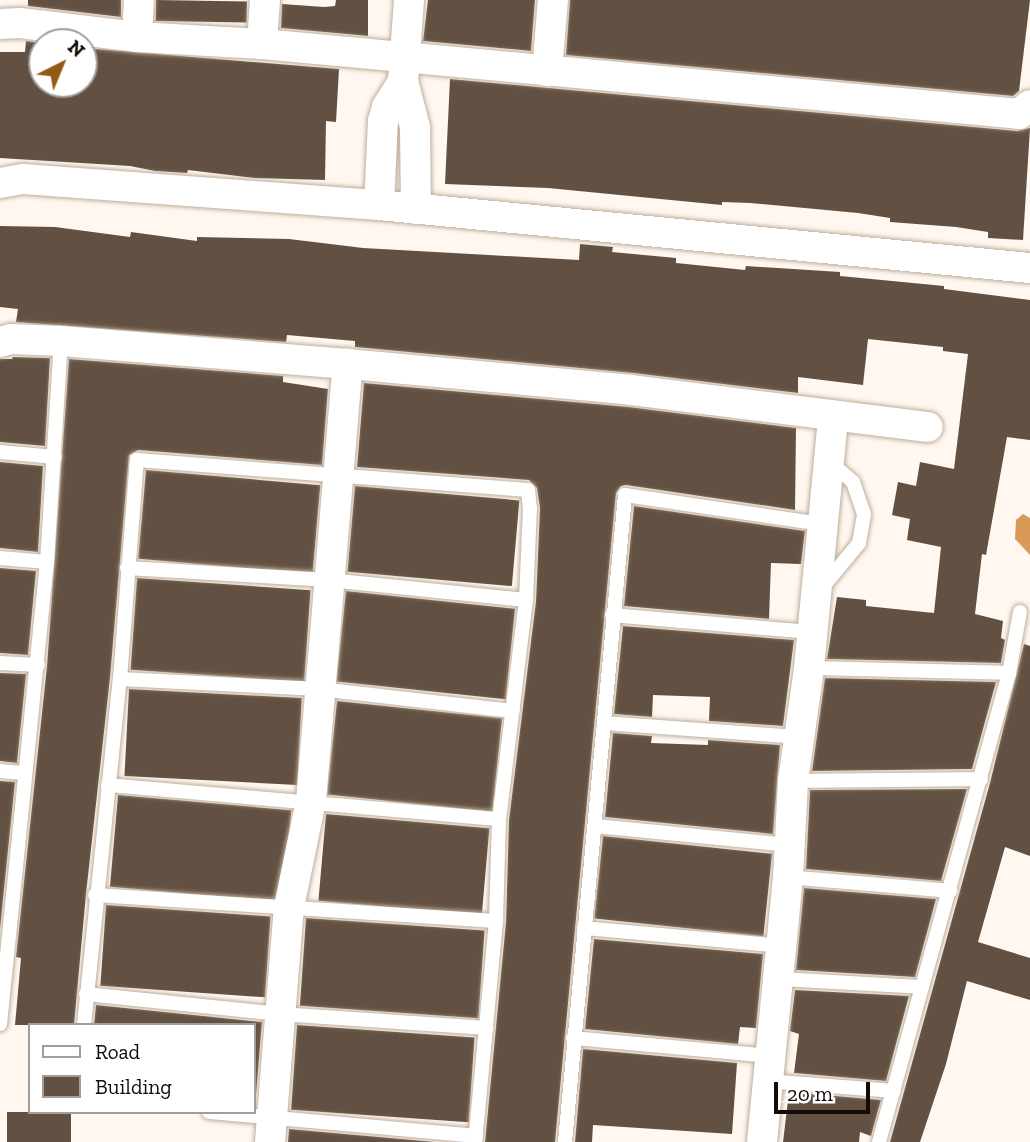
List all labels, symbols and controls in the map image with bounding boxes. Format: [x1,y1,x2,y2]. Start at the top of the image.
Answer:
north arrow [28,28,98,98]
text: N [63,35,89,62]
legend [28,1023,256,1114]
text: Road [95,1039,140,1064]
scale bar [778,1068,874,1112]
text: Building [95,1074,172,1099]
text: 20 m [787,1081,833,1106]

